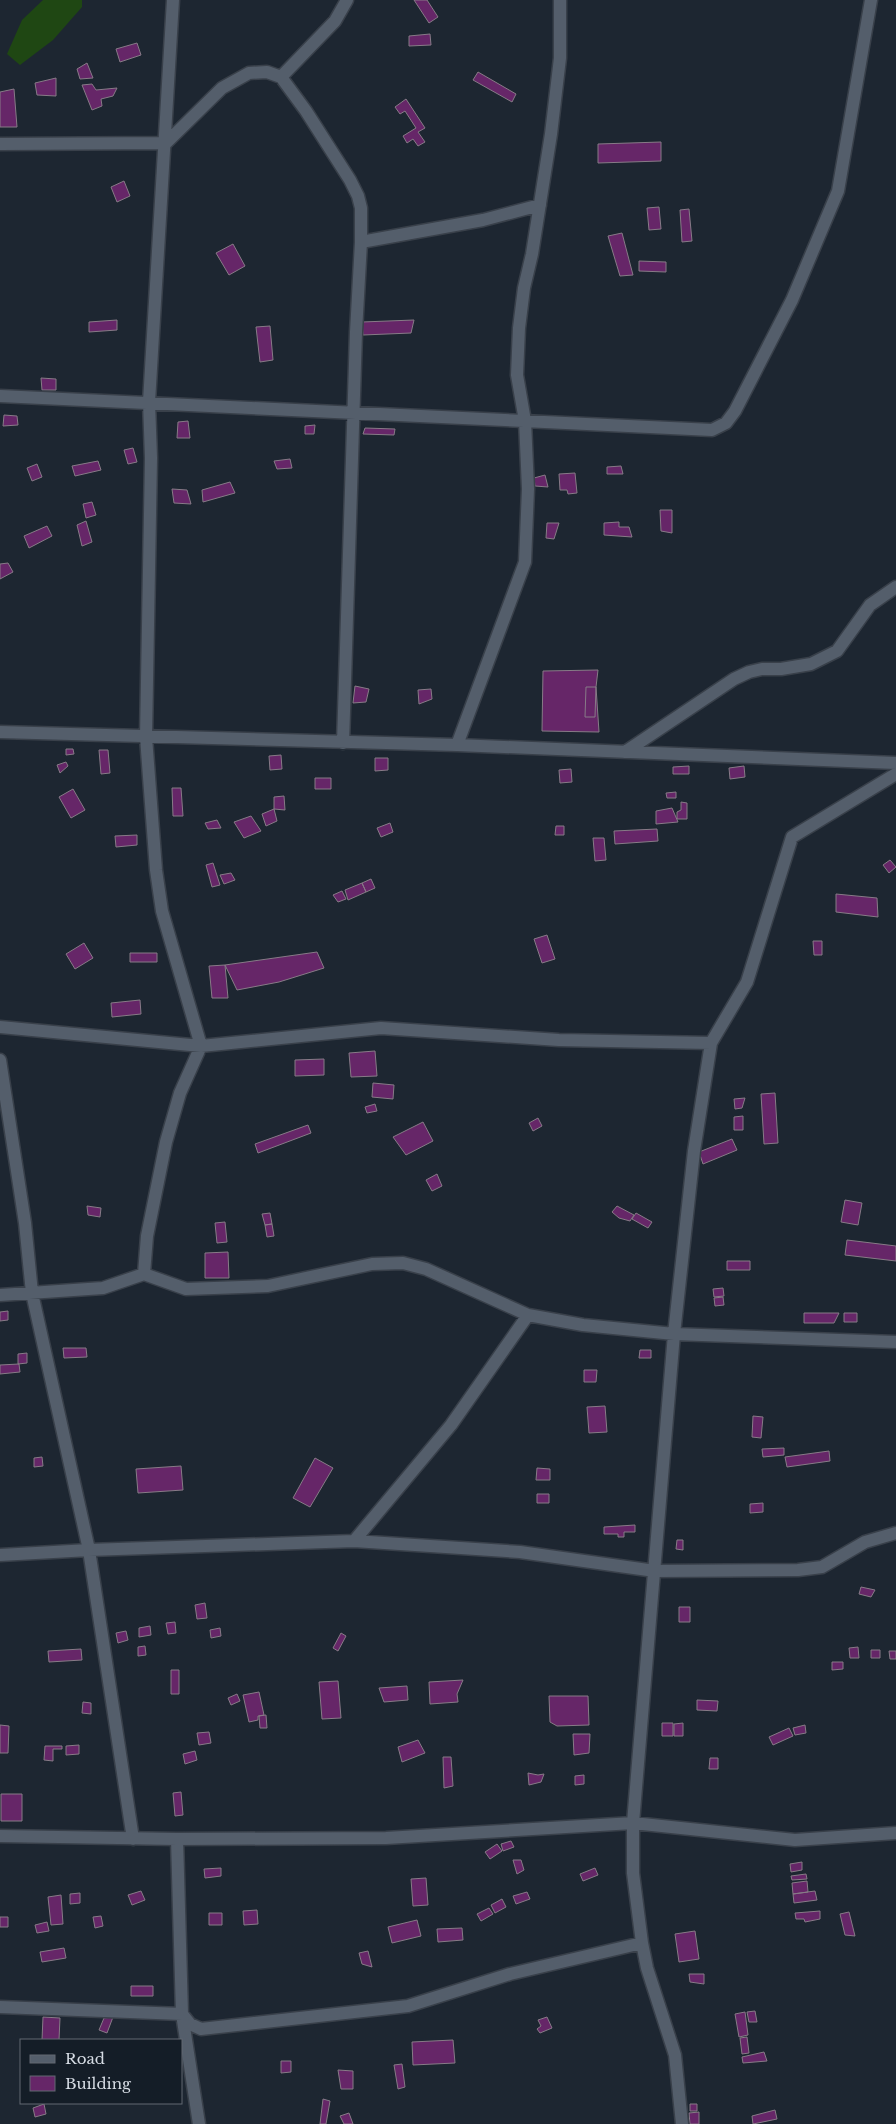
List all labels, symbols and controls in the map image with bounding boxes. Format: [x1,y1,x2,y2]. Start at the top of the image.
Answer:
legend [20,2039,182,2104]
text: Road [65,2049,105,2068]
text: Building [65,2074,132,2093]

